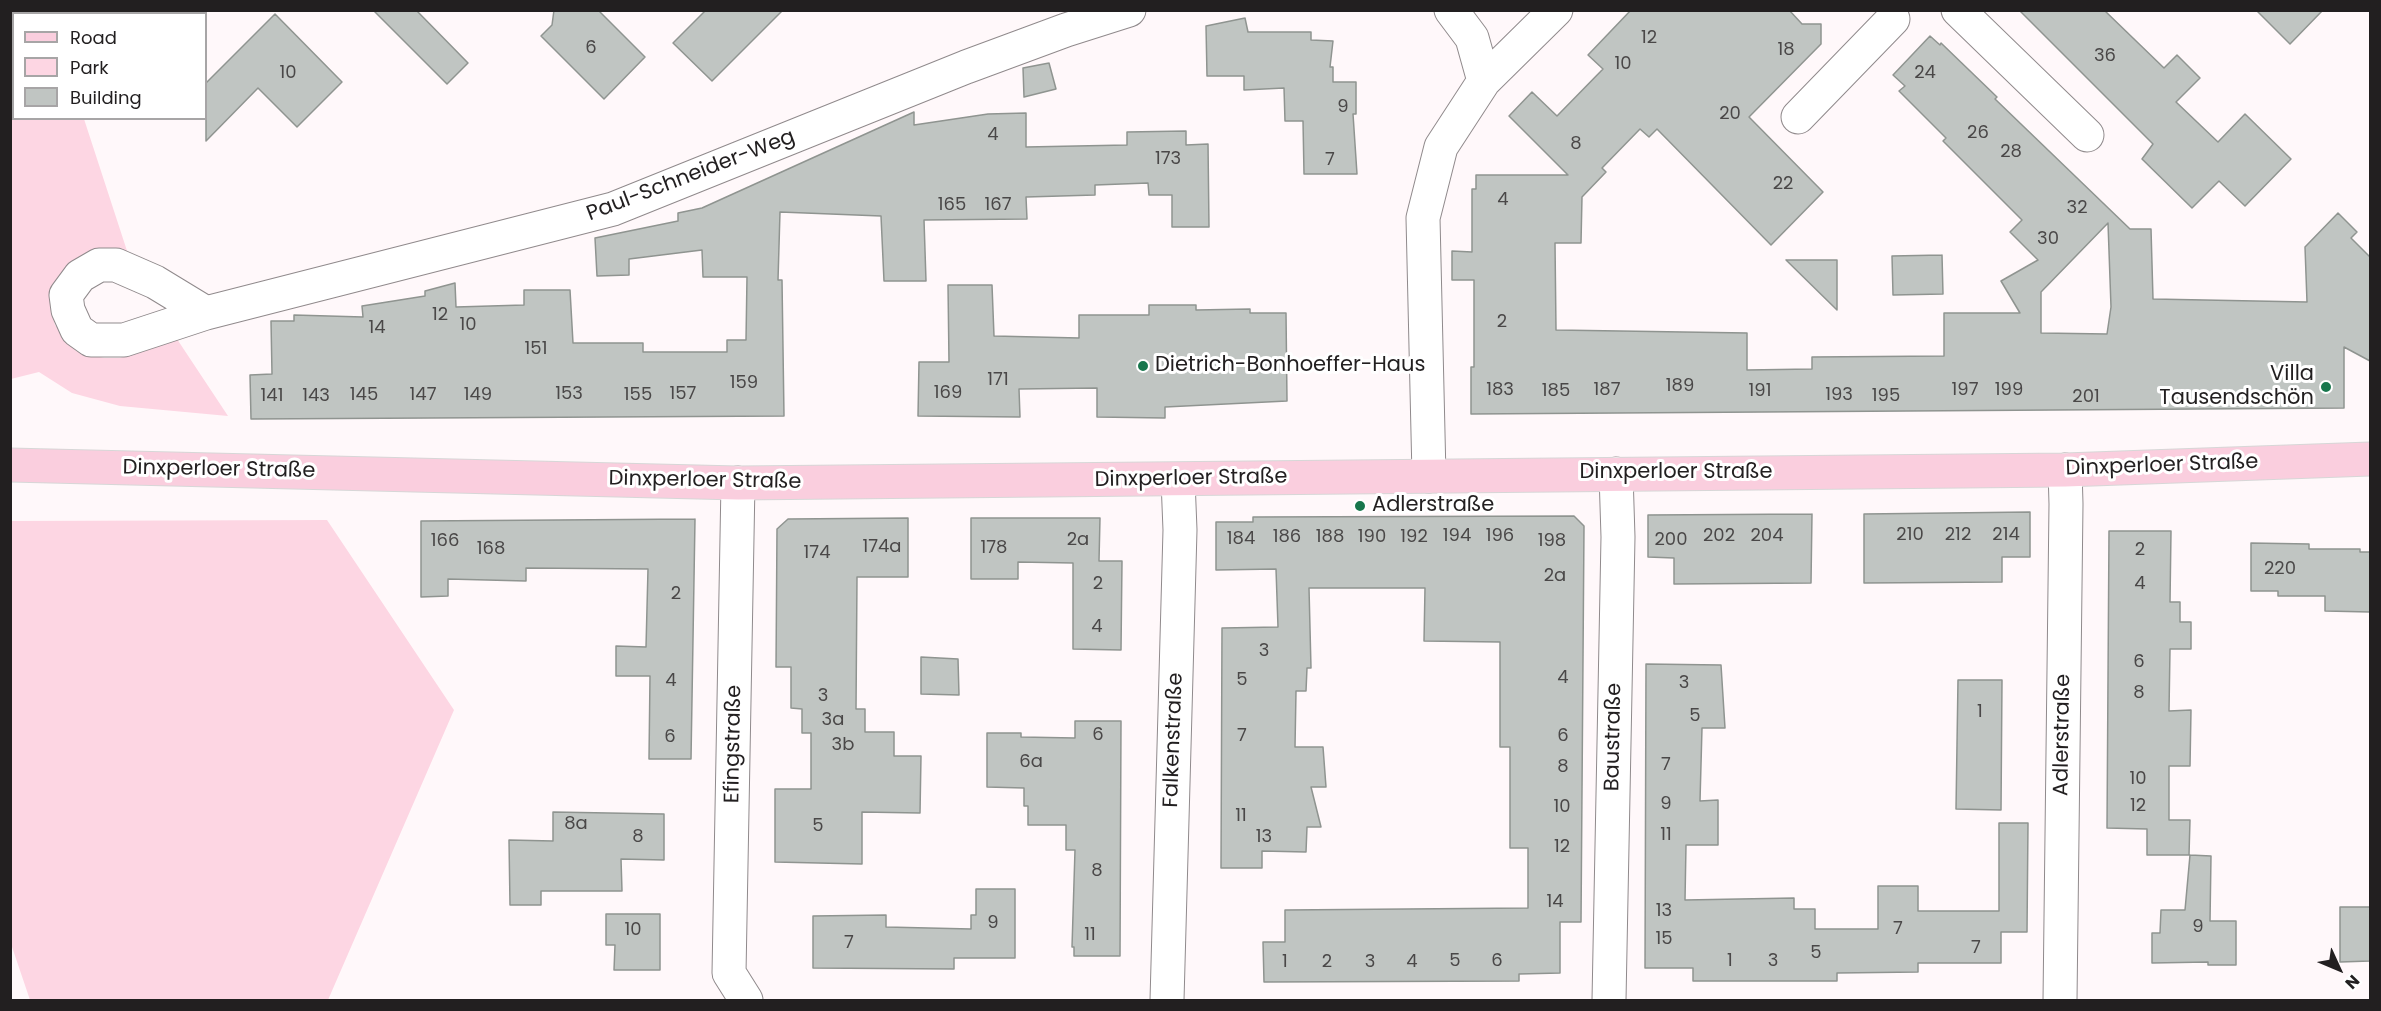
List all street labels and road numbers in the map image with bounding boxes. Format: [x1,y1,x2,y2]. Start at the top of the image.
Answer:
street label: Paul-Schneider-Weg [583,125,799,227]
street label: Dinxperloer Straße [2065,450,2259,482]
street label: Dinxperloer Straße [122,456,316,484]
street label: Dinxperloer Straße [1580,460,1772,486]
street label: Dinxperloer Straße [1094,465,1288,493]
street label: Dinxperloer Straße [608,467,802,495]
street label: Falkenstraße [1159,672,1189,808]
street label: Adlerstraße [2049,674,2077,796]
street label: Baustraße [1600,683,1628,791]
street label: Efingstraße [720,685,748,803]

